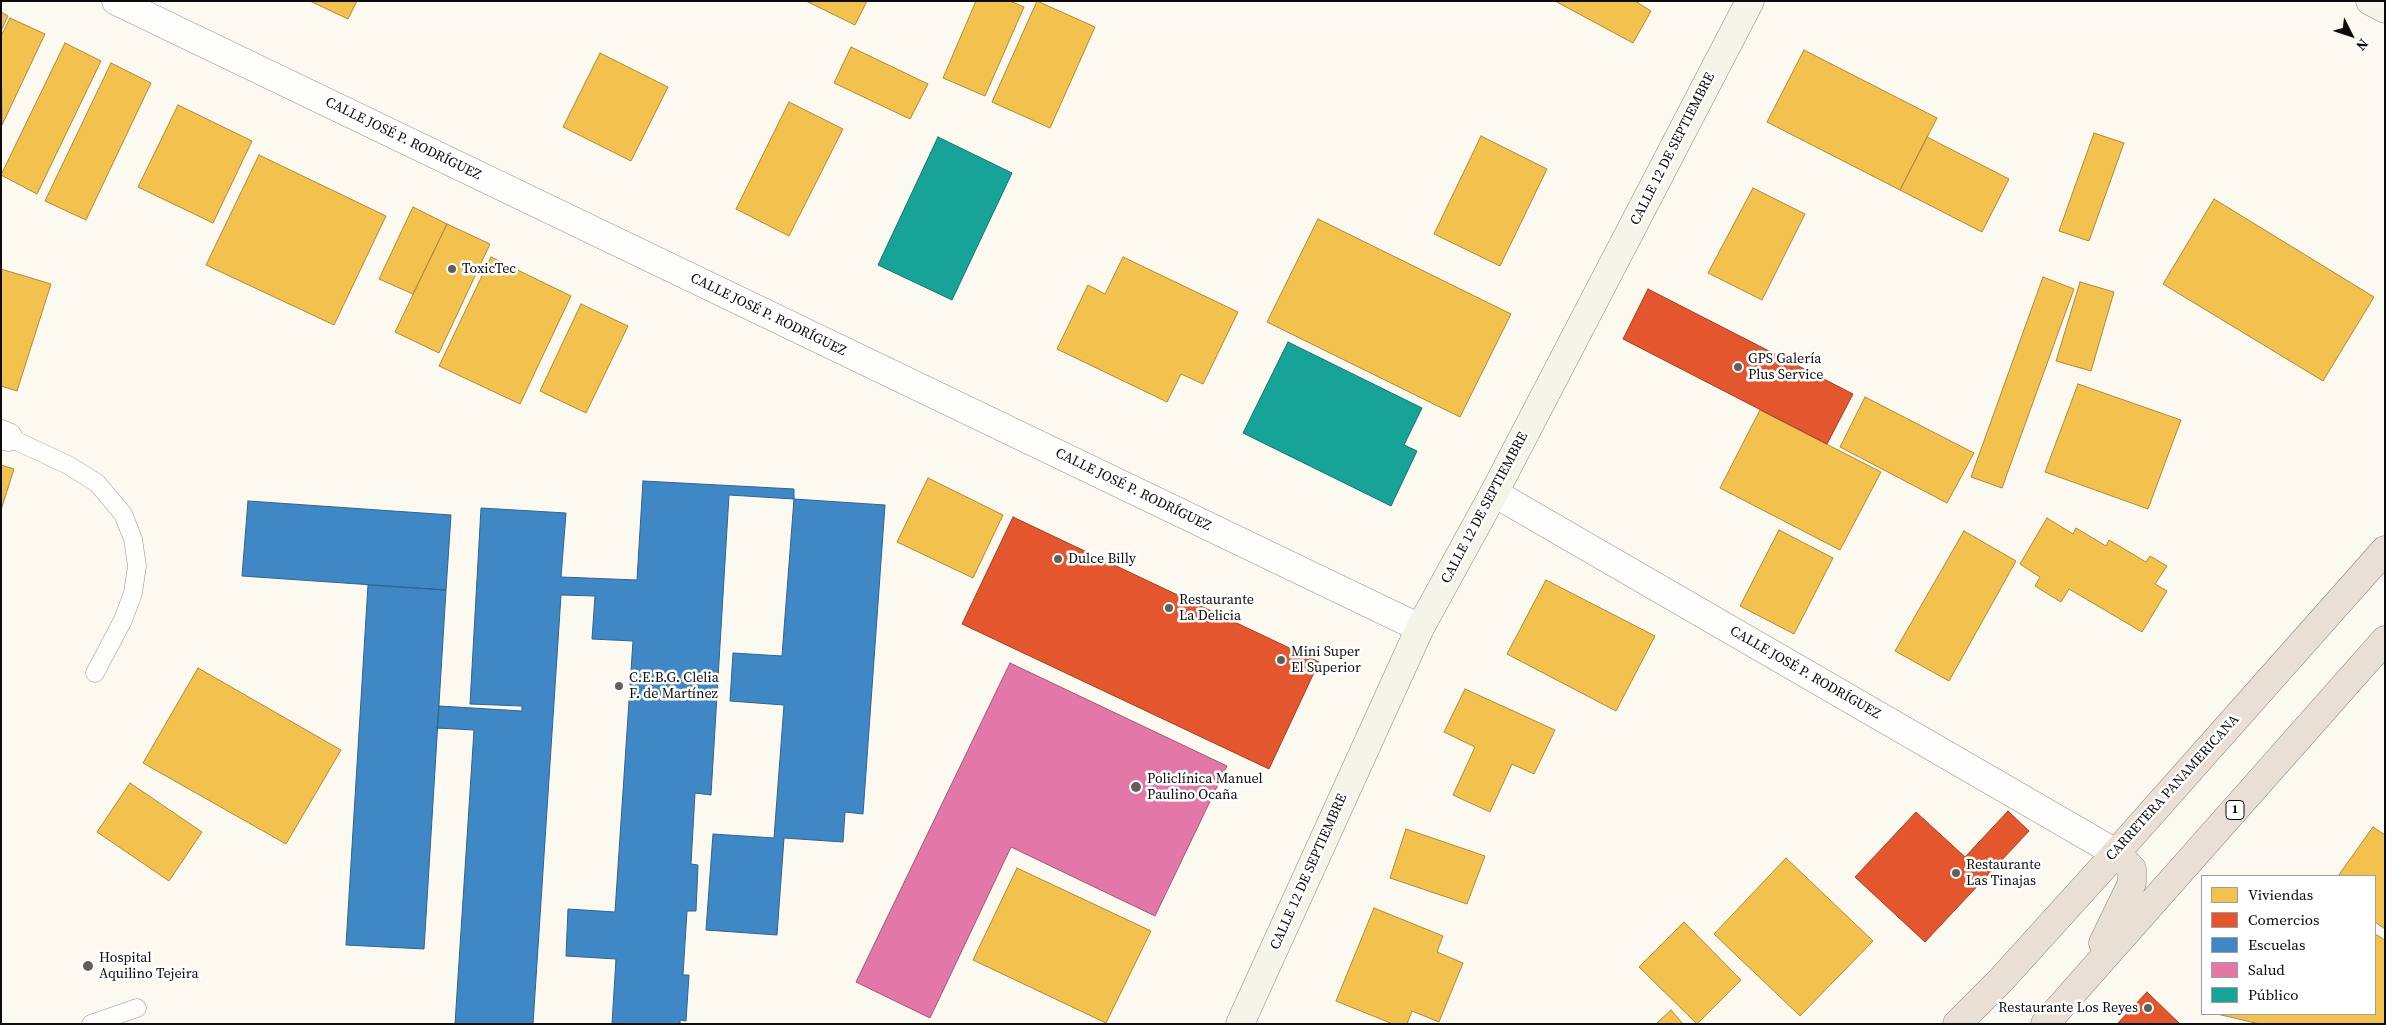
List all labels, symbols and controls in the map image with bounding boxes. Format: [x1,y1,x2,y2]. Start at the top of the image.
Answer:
north arrow [2326,10,2376,60]
text: N [2351,34,2373,55]
street label: CALLE 12 DE SEPTIEMBRE [1627,70,1719,228]
street label: CALLE JOSÉ P. RODRÍGUEZ [322,94,484,184]
place label: ToxicTec [462,261,516,277]
marker: ToxicTec [446,263,458,275]
street label: CALLE JOSÉ P. RODRÍGUEZ [687,270,849,360]
place label: GPS Galería Plus Service [1748,351,1823,384]
marker: GPS Galería Plus Service [1732,361,1744,373]
street label: CALLE 12 DE SEPTIEMBRE [1438,429,1532,587]
street label: CALLE JOSÉ P. RODRÍGUEZ [1052,445,1214,535]
place label: Dulce Billy [1068,551,1136,567]
marker: Dulce Billy [1052,553,1064,565]
place label: Restaurante La Delicia [1179,592,1254,624]
marker: Restaurante La Delicia [1163,602,1175,614]
street label: CALLE JOSÉ P. RODRÍGUEZ [1727,623,1883,723]
place label: Mini Super El Superior [1291,644,1361,676]
marker: Mini Super El Superior [1275,654,1287,666]
place label: C.E.B.G. Clelia F. de Martínez [629,670,719,702]
marker: C.E.B.G. Clelia F. de Martínez [613,680,625,692]
street label: CARRETERA PANAMERICANA [2103,711,2243,865]
place label: Policlínica Manuel Paulino Ocaña [1147,771,1263,804]
marker: Policlínica Manuel Paulino Ocaña [1129,780,1143,794]
street label: CALLE 12 DE SEPTIEMBRE [1267,791,1351,953]
road number: 1 [2226,800,2244,820]
place label: Restaurante Las Tinajas [1966,857,2041,890]
marker: Restaurante Las Tinajas [1950,867,1962,879]
legend [2201,875,2376,1015]
text: Viviendas [2248,884,2313,905]
text: Comercios [2248,909,2320,930]
text: Escuelas [2248,934,2305,955]
place label: Hospital Aquilino Tejeira [99,950,199,982]
marker: Hospital Aquilino Tejeira [81,959,95,973]
text: Salud [2248,959,2285,980]
text: Público [2248,984,2299,1005]
place label: Restaurante Los Reyes [1998,1000,2138,1016]
marker: Restaurante Los Reyes [2142,1002,2154,1014]

